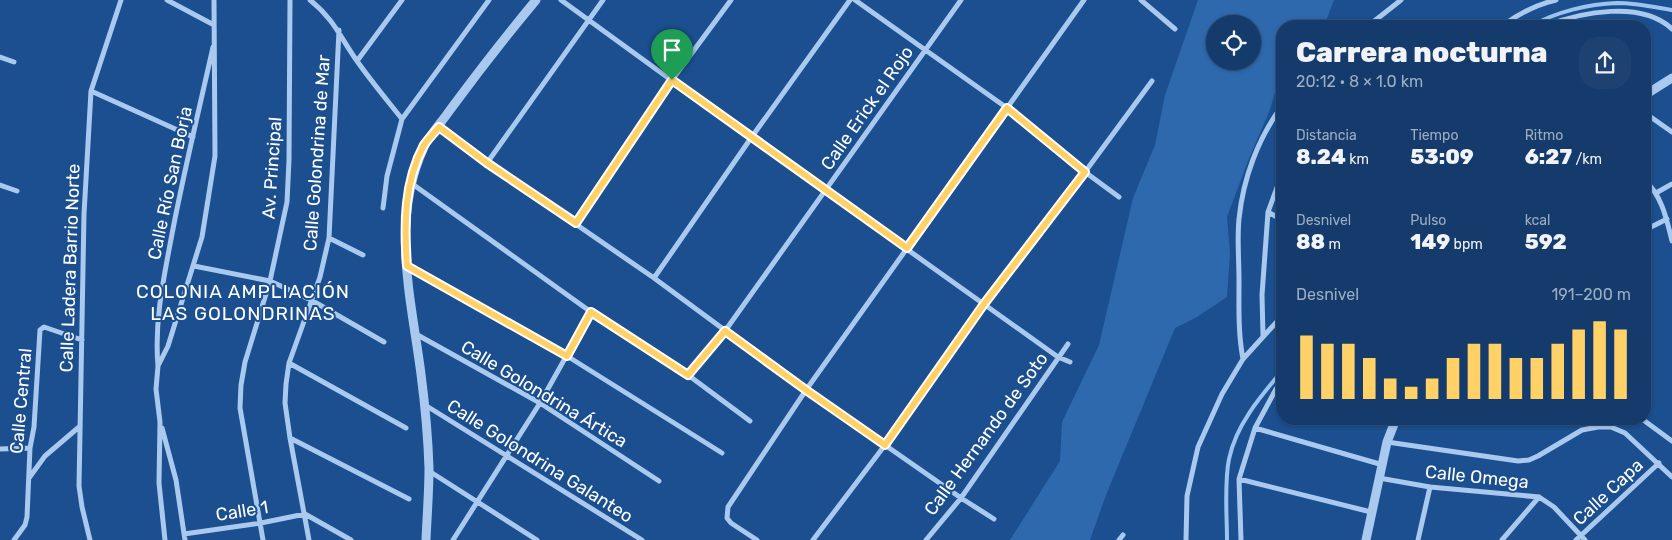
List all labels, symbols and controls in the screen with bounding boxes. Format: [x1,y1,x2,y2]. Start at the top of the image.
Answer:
map controls [1206,15,1261,70]
button: locate [1206,15,1261,70]
pin [651,29,693,80]
icon: arrive [658,36,686,64]
text: Carrera nocturna [1296,36,1548,69]
button: share [1579,37,1631,89]
street label: Calle Erick el Rojo [816,42,918,174]
street label: Calle Golondrina de Mar [299,54,335,252]
text: 20:12 · 8 × 1.0 km [1296,72,1423,91]
street label: Calle Río San Borja [143,104,197,262]
street label: Av. Principal [257,116,287,220]
text: Distancia [1296,127,1357,144]
text: Tiempo [1410,127,1458,144]
text: Ritmo [1525,127,1563,144]
text: 8.24 [1296,144,1346,169]
text: 53:09 [1410,144,1474,169]
text: 6:27 [1525,144,1572,169]
text: km [1346,151,1369,168]
text: /km [1572,151,1602,168]
street label: Calle Ladera Barrio Norte [55,163,85,373]
text: Desnivel [1296,212,1351,229]
text: Pulso [1410,212,1446,229]
text: kcal [1525,212,1550,229]
text: 88 [1296,229,1325,254]
text: 149 [1410,229,1450,254]
text: 592 [1525,229,1567,254]
text: m [1325,236,1341,253]
text: bpm [1450,236,1483,253]
district label: COLONIA AMPLIACIÓN LAS GOLONDRINAS [136,280,350,325]
text: Desnivel [1296,285,1359,304]
text: 191–200 m [1551,285,1631,304]
street label: Calle Golondrina Ártica [457,336,631,452]
street label: Calle Central [5,347,37,455]
street label: Calle Hernando de Soto [919,348,1053,520]
street label: Calle Golondrina Galanteo [443,395,637,527]
street label: Calle Capa [1568,454,1648,530]
street label: Calle Omega [1424,461,1530,493]
street label: Calle 1 [214,496,270,526]

